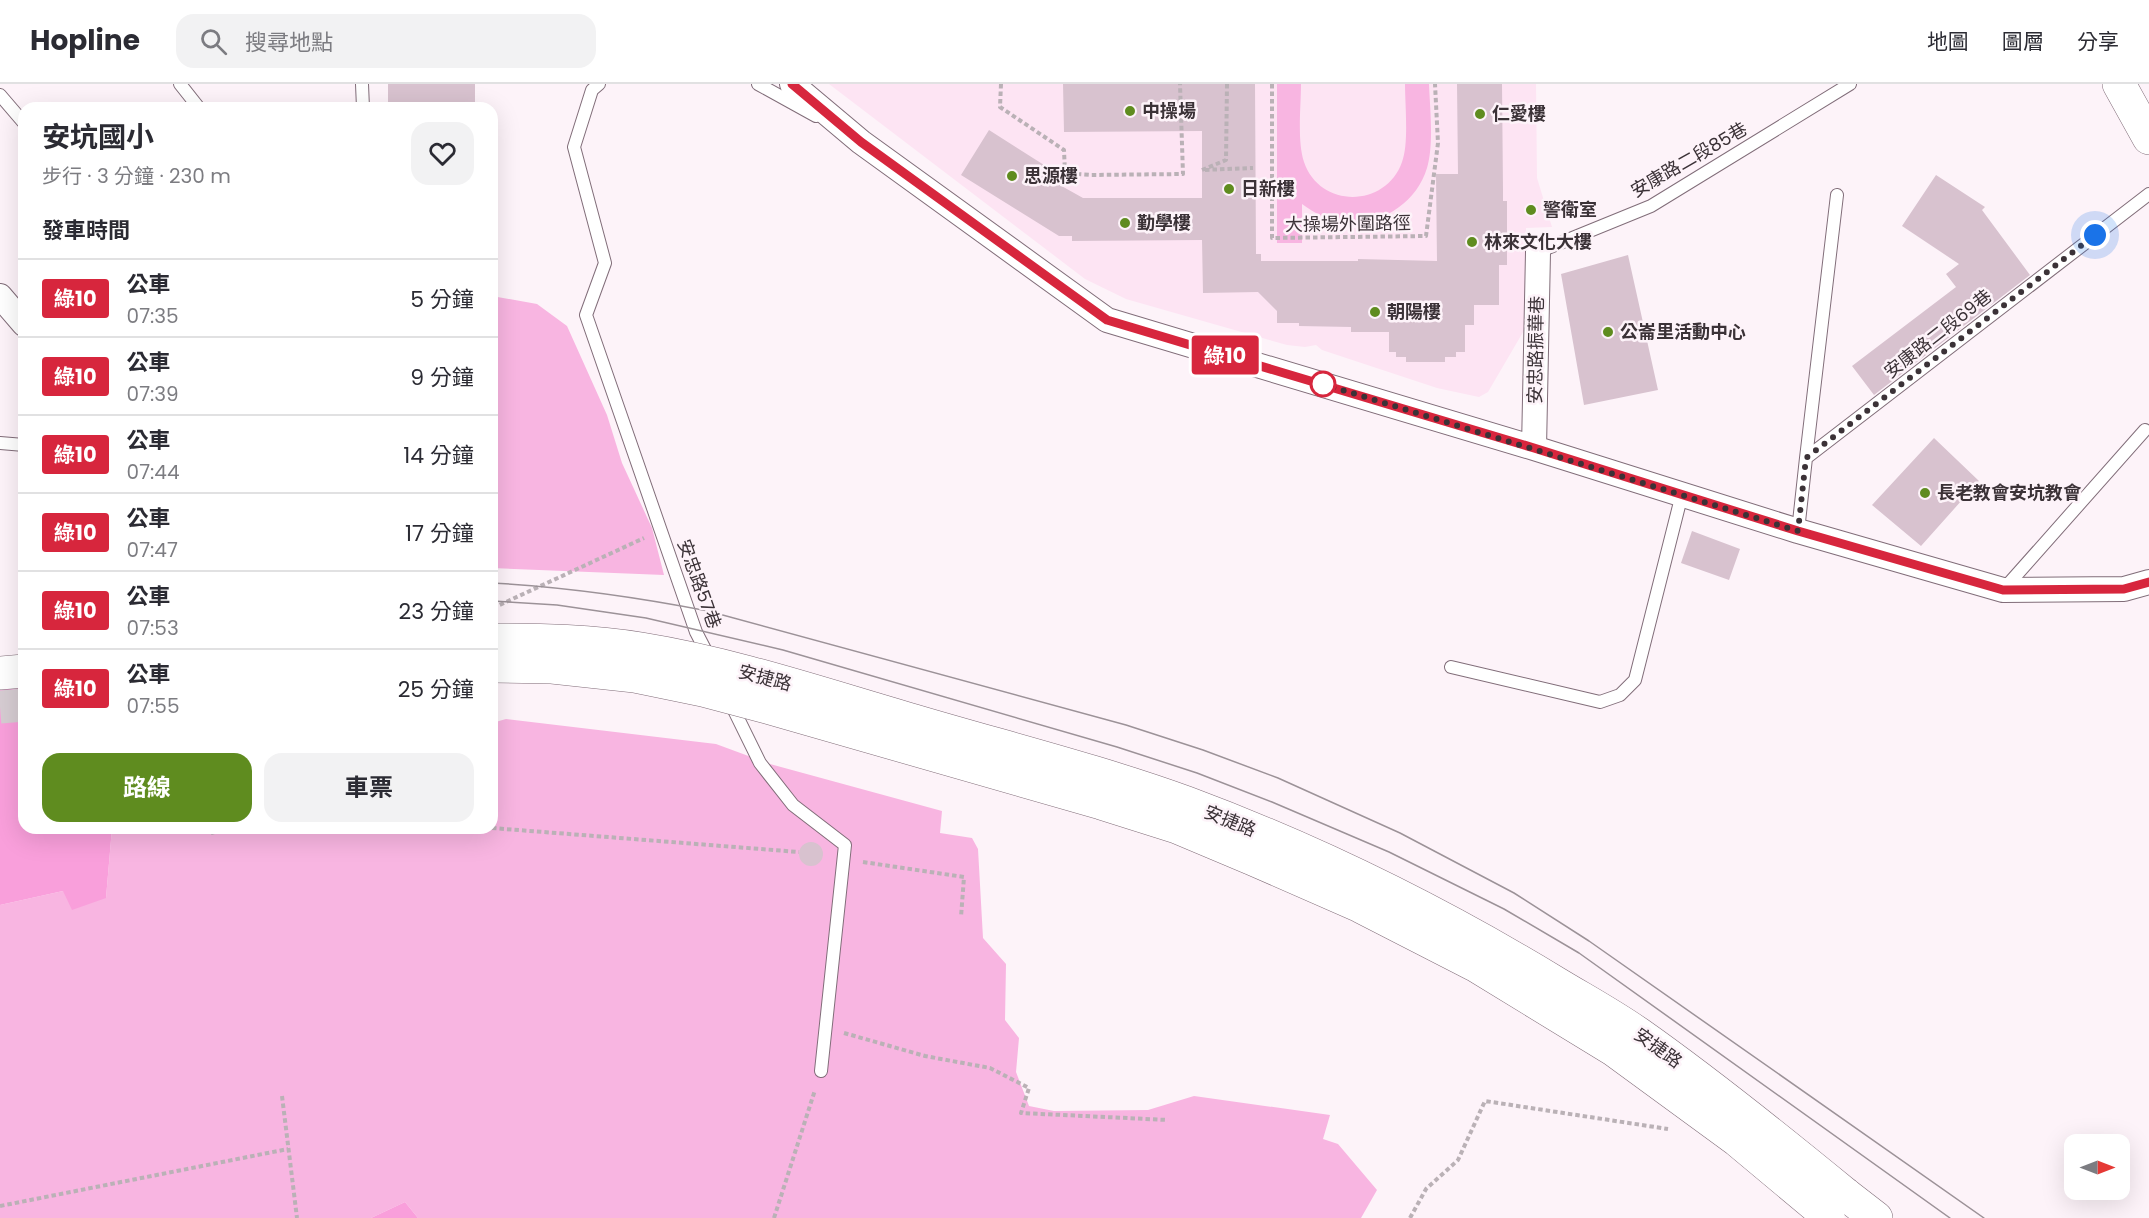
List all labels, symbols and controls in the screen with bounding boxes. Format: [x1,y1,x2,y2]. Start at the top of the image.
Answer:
search box [176,14,596,68]
text: Hopline [30,21,140,60]
icon: search [197,25,230,58]
text: 搜尋地點 [245,27,333,58]
text: 地圖 [1927,27,1969,56]
text: 圖層 [2002,27,2044,56]
text: 分享 [2077,27,2119,56]
place label: 中操場 [1142,98,1196,123]
place label: 仁愛樓 [1492,101,1546,126]
marker: 中操場 [1123,104,1137,118]
marker: 仁愛樓 [1473,107,1487,121]
street label: 安康路二段85巷 [1626,116,1752,203]
text: 安坑國小 [42,118,154,157]
button: heart [411,122,474,185]
text: 步行 · 3 分鐘 · 230 m [42,162,231,190]
place label: 思源樓 [1024,163,1078,188]
marker: 思源樓 [1005,169,1019,183]
place label: 日新樓 [1241,176,1295,201]
marker: 日新樓 [1222,182,1236,196]
place label: 警衛室 [1543,197,1597,222]
marker: 警衛室 [1524,203,1538,217]
place label: 勤學樓 [1137,210,1191,235]
street label: 大操場外圍路徑 [1285,210,1411,237]
text: 發車時間 [42,215,130,246]
marker: 勤學樓 [1118,216,1132,230]
your location [2080,220,2110,250]
place label: 林來文化大樓 [1484,229,1592,254]
marker: 林來文化大樓 [1465,235,1479,249]
text: 公車 [127,269,171,300]
street label: 安康路二段69巷 [1878,283,1997,384]
text: 綠10 [54,284,97,313]
text: 5 分鐘 [410,284,474,315]
street label: 安忠路振華巷 [1522,296,1549,404]
place label: 朝陽樓 [1387,299,1441,324]
text: 07:35 [127,302,179,330]
marker: 朝陽樓 [1368,305,1382,319]
place label: 公崙里活動中心 [1620,319,1746,344]
marker: 公崙里活動中心 [1601,325,1615,339]
line badge: 綠10 [1190,336,1260,374]
text: 綠10 [1204,341,1246,370]
text: 公車 [127,347,171,378]
text: 綠10 [54,362,97,391]
text: 9 分鐘 [410,362,474,393]
unlabelled marker [1310,371,1336,397]
text: 07:39 [127,380,179,408]
text: 公車 [127,425,171,456]
text: 綠10 [54,440,97,469]
text: 14 分鐘 [403,440,474,471]
text: 07:44 [127,458,180,486]
place label: 長老教會安坑教會 [1937,480,2082,505]
marker: 長老教會安坑教會 [1918,486,1932,500]
text: 公車 [127,503,171,534]
text: 綠10 [54,518,97,547]
text: 17 分鐘 [405,518,474,549]
text: 07:47 [127,536,178,564]
street label: 安忠路57巷 [672,536,727,632]
text: 公車 [127,581,171,612]
text: 綠10 [54,596,97,625]
text: 23 分鐘 [399,596,474,627]
text: 07:53 [127,614,179,642]
street label: 安捷路 [736,658,794,697]
text: 公車 [127,659,171,690]
text: 綠10 [54,674,97,703]
text: 25 分鐘 [398,674,474,705]
text: 07:55 [127,692,179,720]
button: 路線 [42,753,252,822]
button: 車票 [264,753,474,822]
street label: 安捷路 [1200,799,1260,842]
street label: 安捷路 [1629,1022,1687,1074]
north arrow [2064,1134,2130,1200]
map controls [2064,1134,2130,1200]

